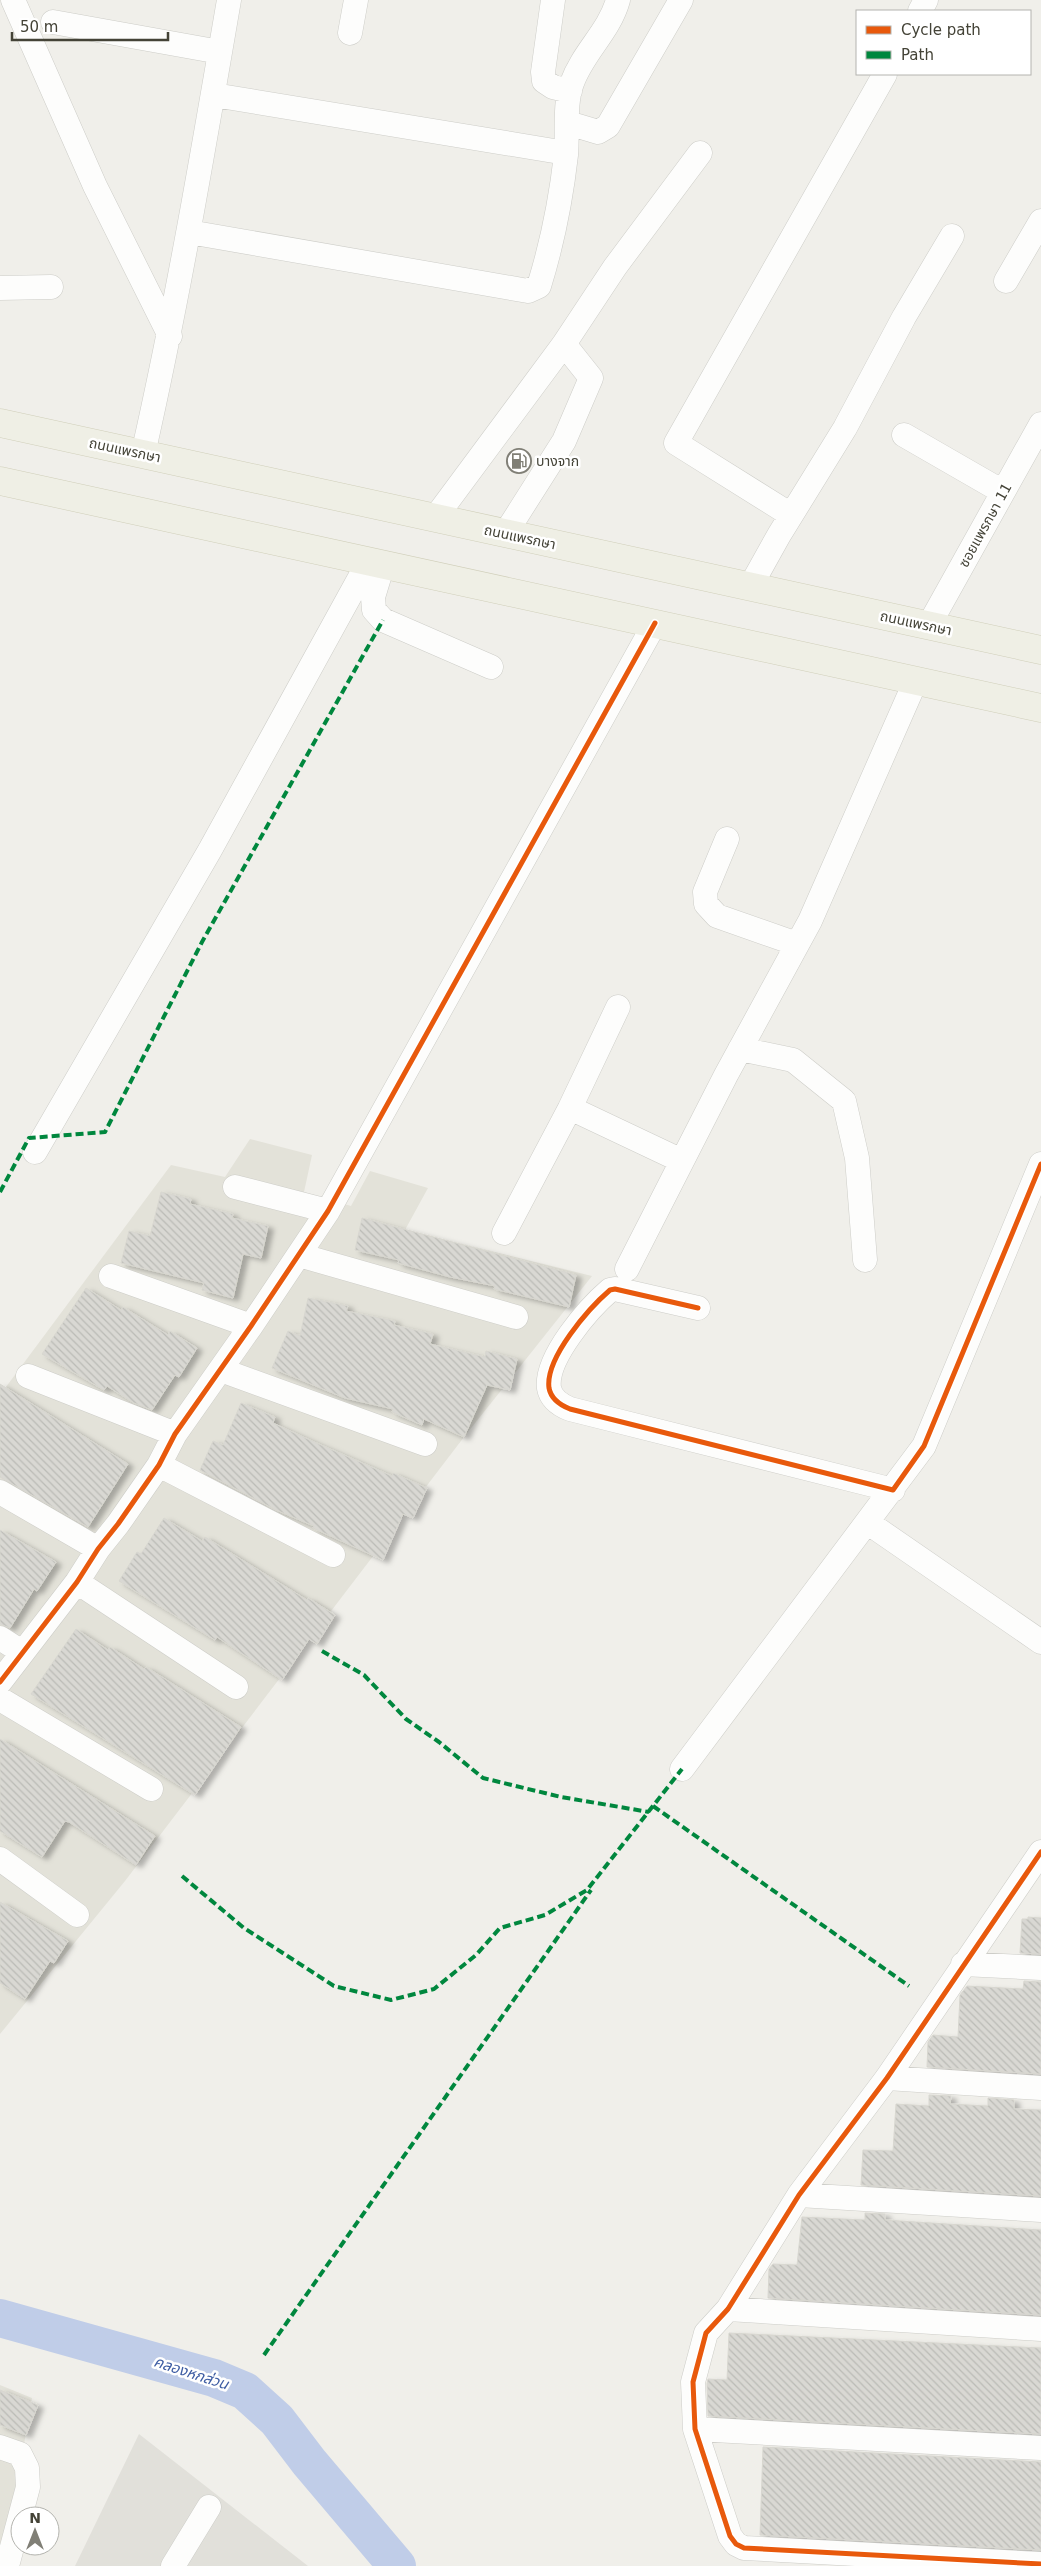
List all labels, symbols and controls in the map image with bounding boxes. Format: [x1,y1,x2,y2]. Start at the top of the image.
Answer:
scale bar [12,10,169,42]
legend [856,10,1031,75]
text: 50 m [20,18,58,36]
text: Cycle path [901,21,981,39]
text: Path [901,46,934,64]
street label: ถนนแพรกษา [88,435,162,465]
fuel station icon: บางจาก [506,448,532,474]
place label: บางจาก [536,453,579,469]
street label: ซอยแพรกษา 11 [955,480,1015,570]
street label: ถนนแพรกษา [483,522,557,552]
street label: ถนนแพรกษา [879,608,953,638]
water label: คลองหกส่วน [151,2352,231,2394]
north arrow [10,2506,60,2556]
text: N [29,2510,41,2526]

